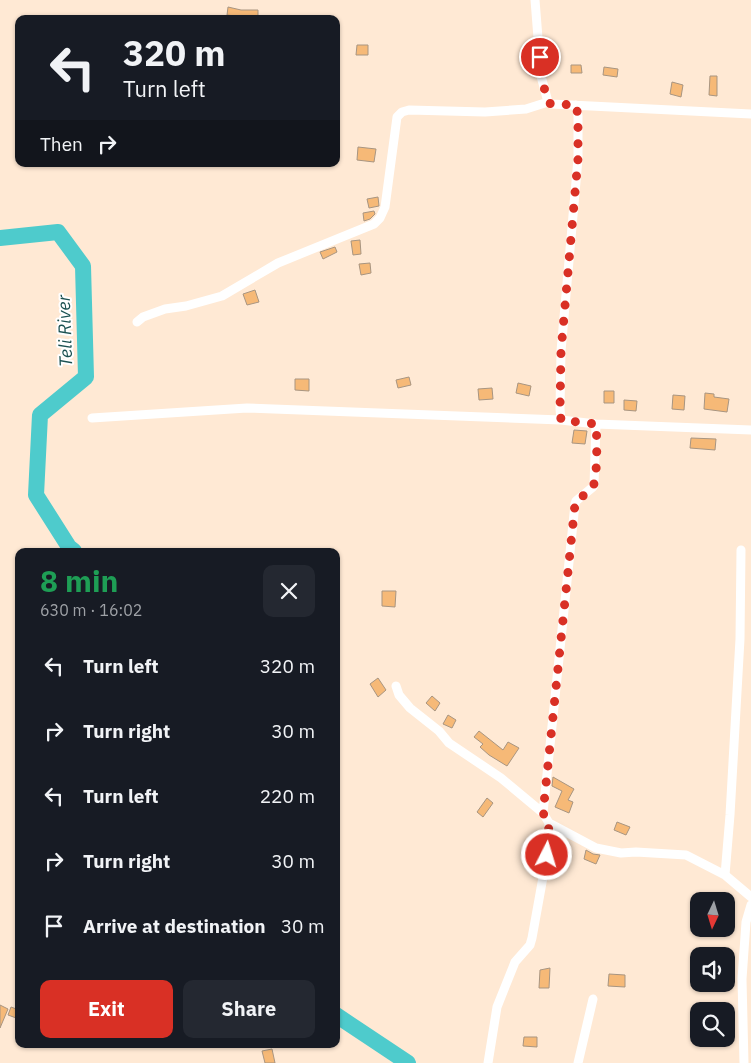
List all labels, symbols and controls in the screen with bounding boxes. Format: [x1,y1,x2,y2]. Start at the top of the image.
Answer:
text: 320 m [123,30,226,76]
icon: left [40,35,105,100]
pin [519,36,561,78]
icon: arrive [526,43,554,71]
text: Turn left [123,74,206,103]
icon: right [93,130,121,158]
text: Then [40,132,83,156]
water label: Teli River [52,294,77,367]
text: 8 min [40,561,118,600]
button: close [263,565,315,617]
text: 630 m · 16:02 [40,600,142,620]
icon: left [40,652,68,680]
text: Turn left [83,654,159,678]
text: 320 m [260,654,315,678]
icon: right [40,717,68,745]
text: Turn right [83,719,170,743]
text: 30 m [271,719,315,743]
icon: left [40,782,68,810]
text: Turn left [83,784,159,808]
text: 220 m [260,784,315,808]
position arrow [520,828,572,880]
icon: right [40,847,68,875]
text: Turn right [83,849,170,873]
text: 30 m [271,849,315,873]
north arrow [690,892,735,938]
map controls [690,892,735,1047]
icon: arrive [40,912,68,940]
text: Arrive at destination [83,914,266,938]
text: 30 m [281,914,325,938]
button: sound [690,947,735,992]
button: Exit [40,980,173,1038]
button: Share [183,980,315,1038]
button: search [690,1002,735,1047]

